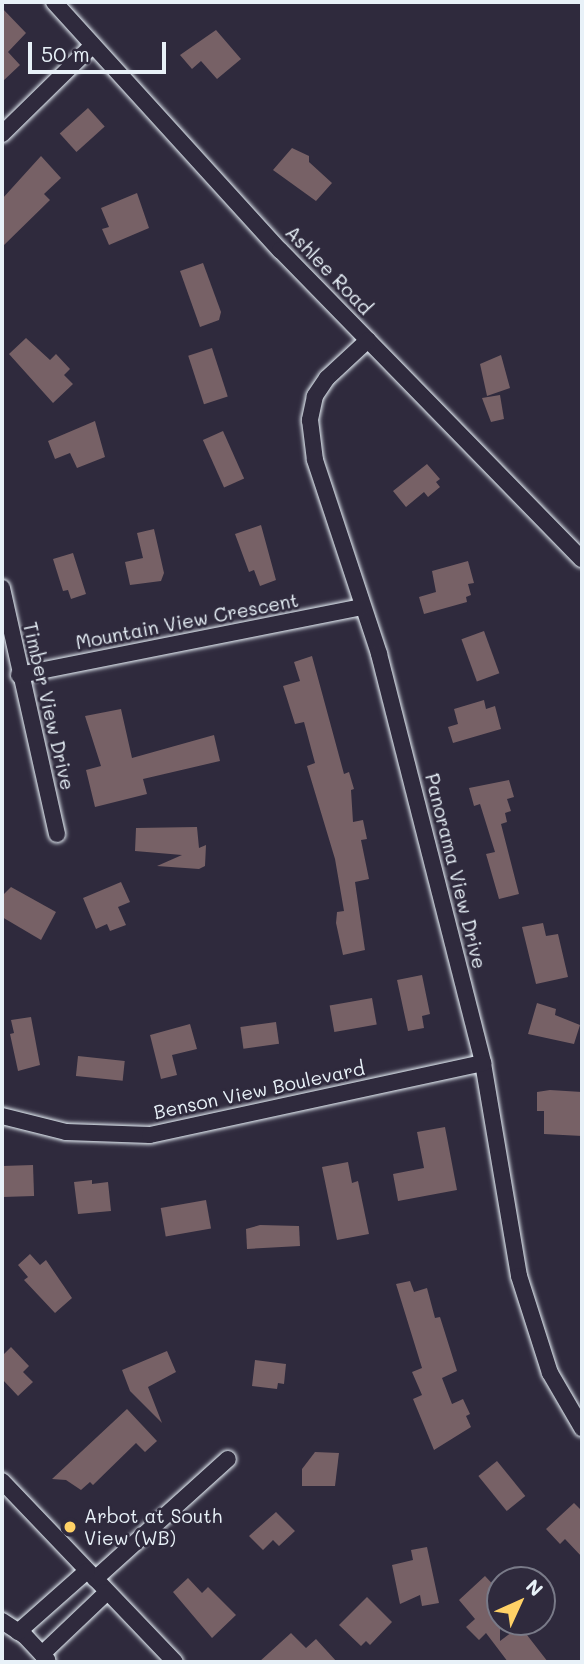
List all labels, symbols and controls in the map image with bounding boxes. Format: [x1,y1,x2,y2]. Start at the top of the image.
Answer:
scale bar [32,28,170,72]
text: 50 m [41,40,90,67]
street label: Ashlee Road [281,221,377,319]
street label: Mountain View Crescent [74,588,300,654]
street label: Timber View Drive [19,620,79,792]
street label: Panorama View Drive [421,771,491,971]
street label: Benson View Boulevard [151,1056,367,1124]
place label: Arbot at South View (WB) [84,1505,222,1549]
marker: Arbot at South View (WB) [62,1519,78,1535]
north arrow [486,1566,556,1636]
text: N [521,1573,549,1601]

